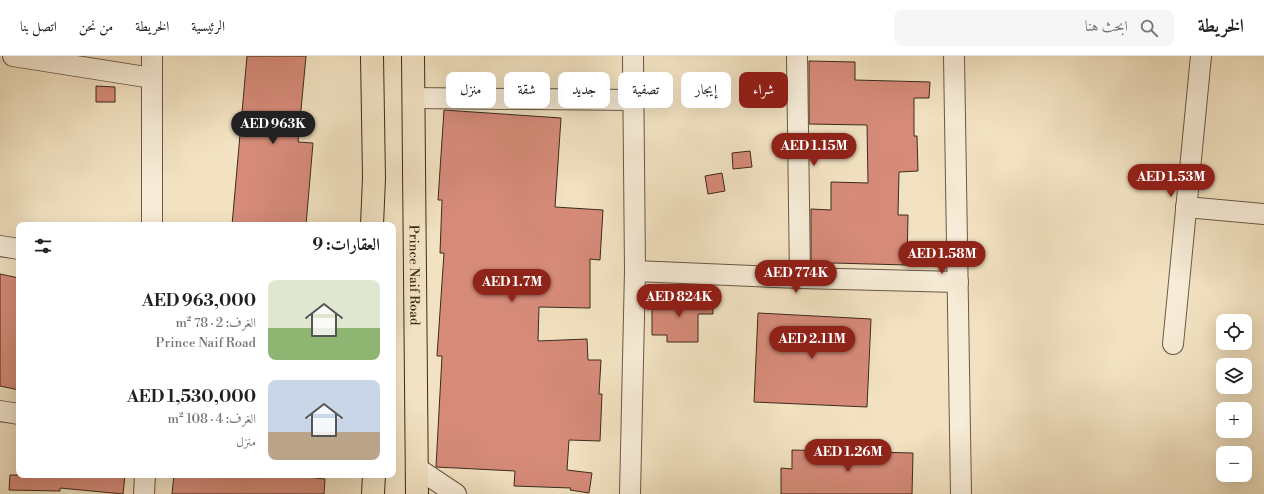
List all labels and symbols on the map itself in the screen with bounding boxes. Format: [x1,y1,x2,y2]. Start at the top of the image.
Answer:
pin: AED 963K [232,111,314,145]
pin: AED 1.15M [768,133,860,167]
pin: AED 1.53M [1125,164,1217,198]
street label: Prince Naif Road [406,225,422,326]
pin: AED 1.58M [896,241,988,275]
pin: AED 774K [755,260,837,294]
pin: AED 1.7M [471,269,553,303]
pin: AED 824K [638,284,720,318]
pin: AED 2.11M [766,326,858,360]
pin: AED 1.26M [802,439,894,473]

